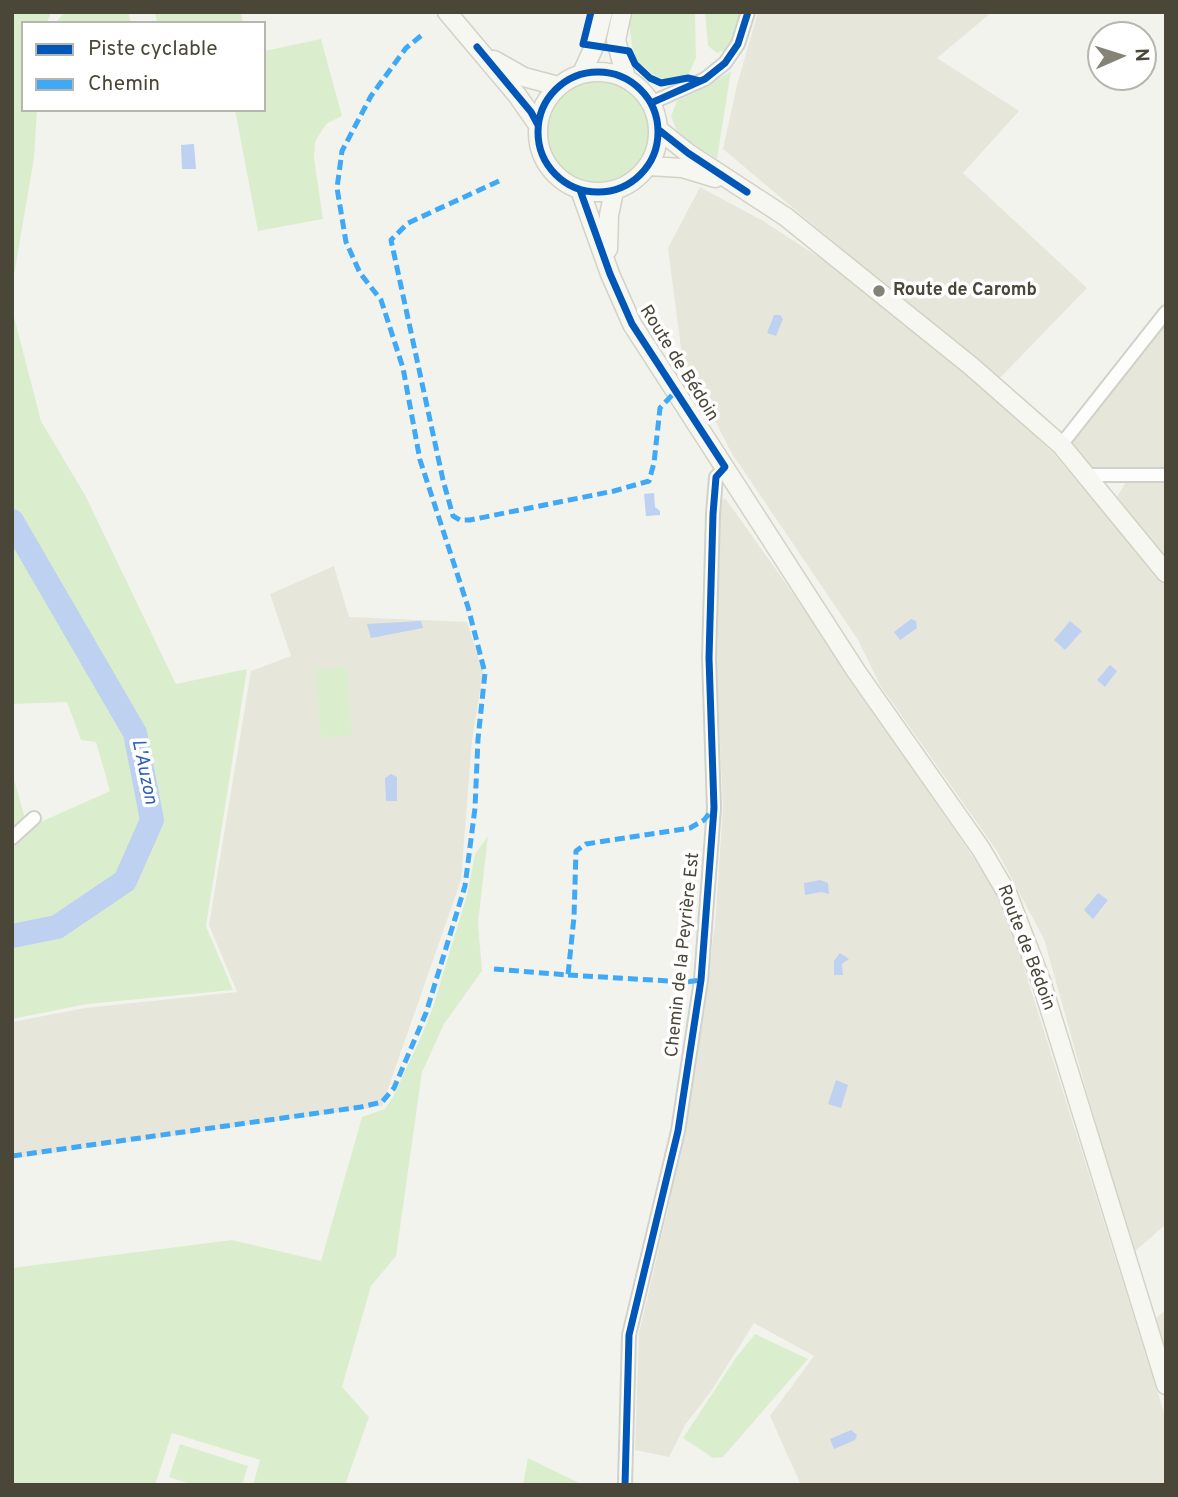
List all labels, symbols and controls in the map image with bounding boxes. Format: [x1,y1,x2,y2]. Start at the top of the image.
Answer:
legend [21,21,266,112]
north arrow [1087,21,1157,91]
text: Piste cyclable [88,36,218,63]
text: N [1129,48,1153,62]
text: Chemin [88,71,160,98]
place label: Route de Caromb [893,280,1037,302]
marker: Route de Caromb [871,283,887,299]
street label: Route de Bédoin [634,302,722,426]
water label: L'Auzon [125,737,161,807]
street label: Chemin de la Peyrière Est [662,851,706,1059]
street label: Route de Bédoin [991,882,1059,1014]

